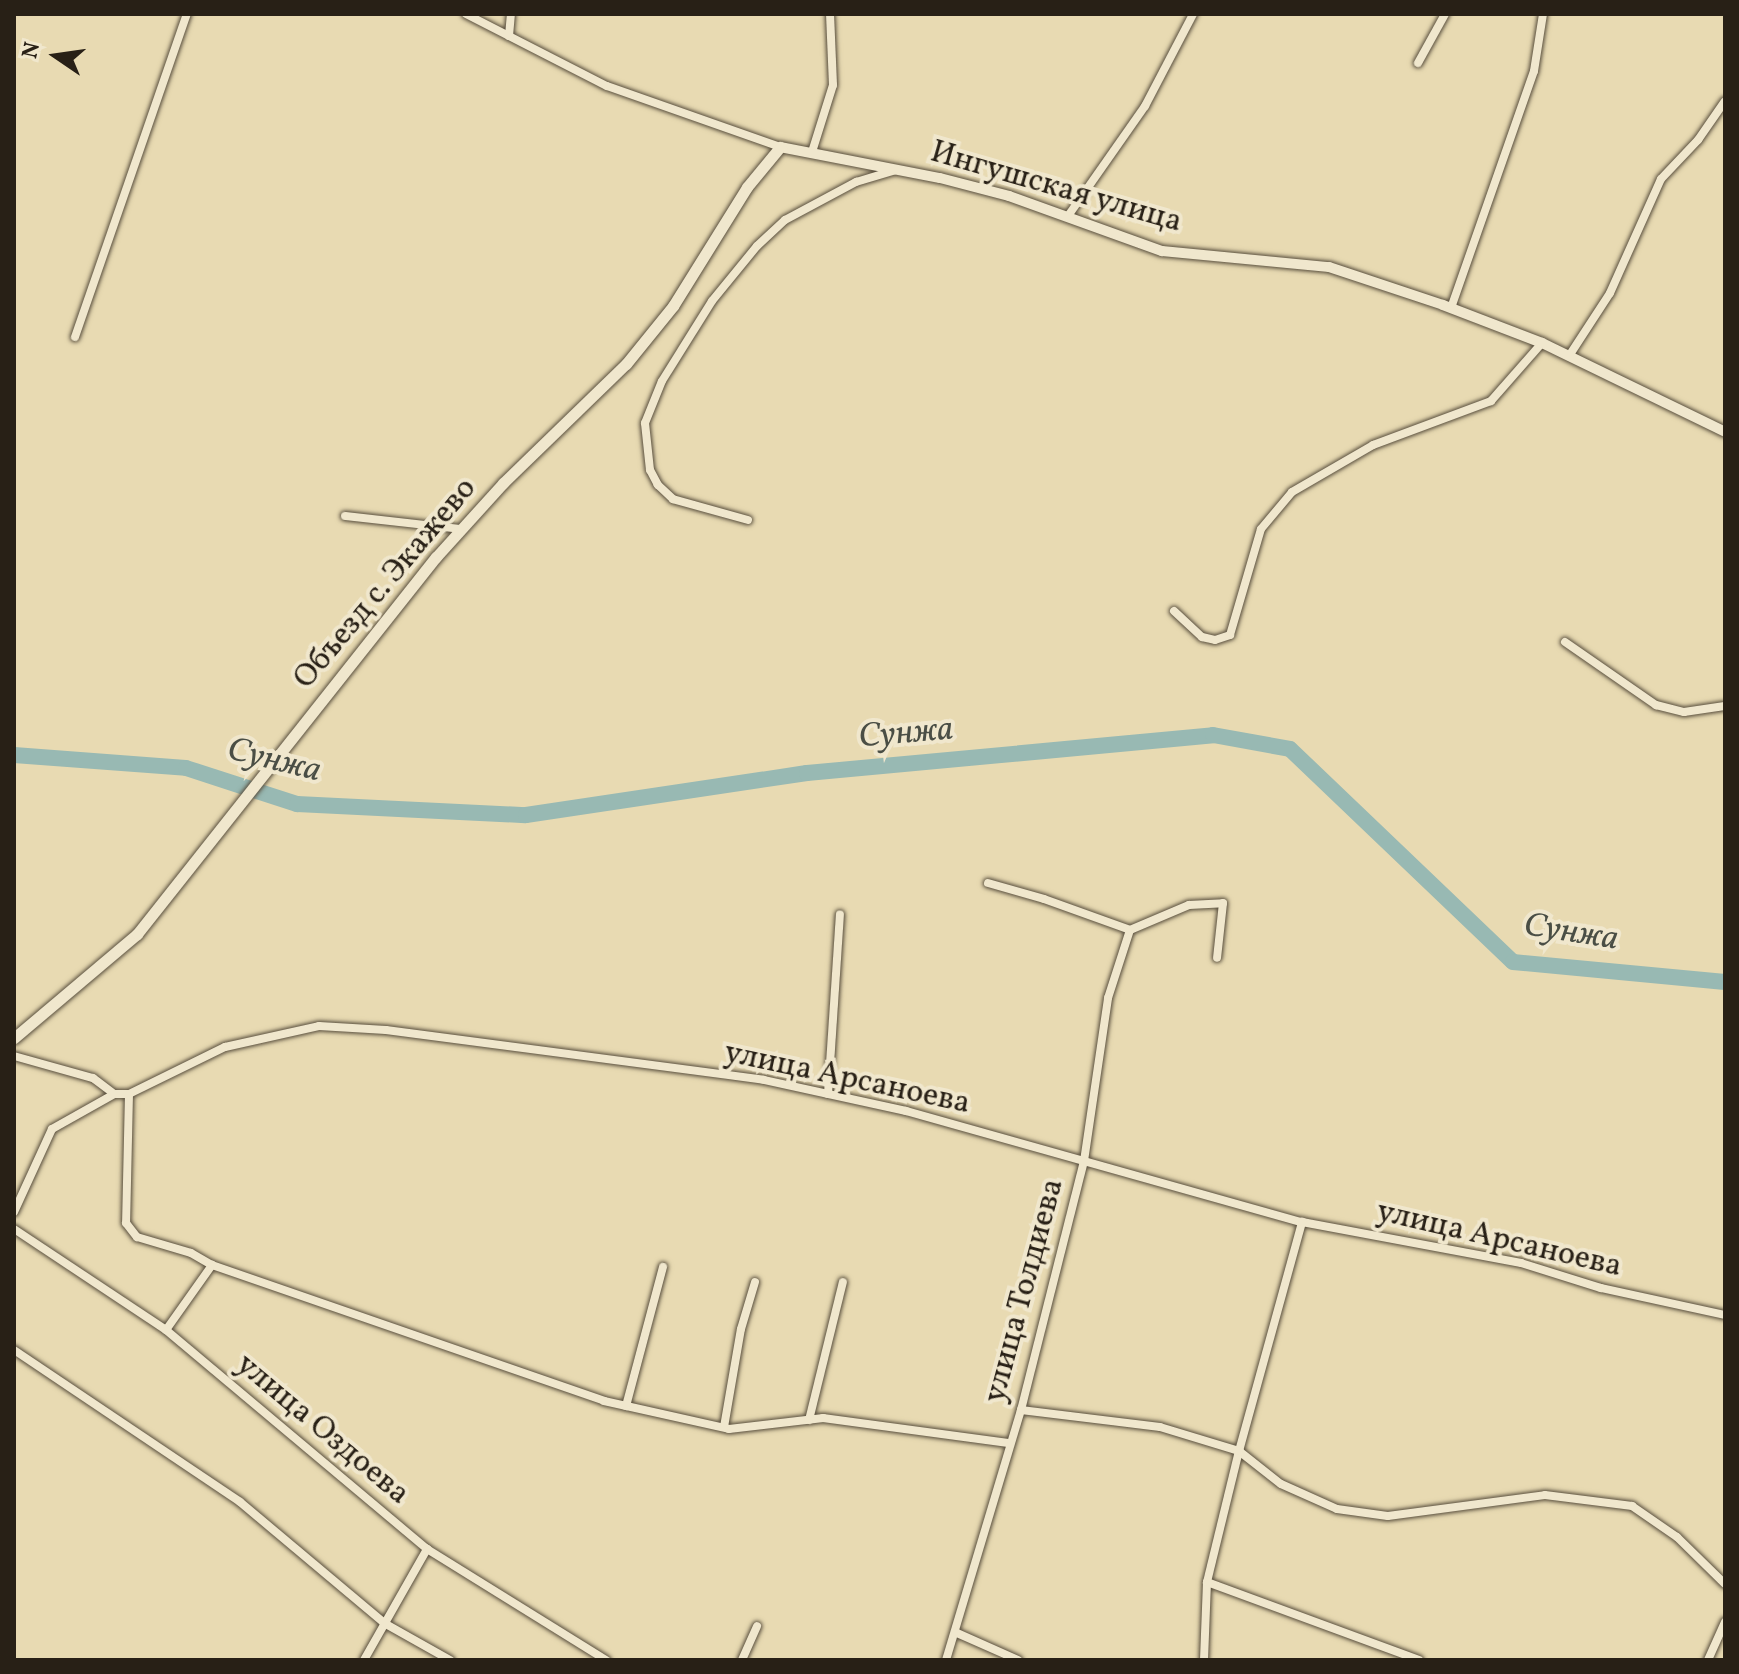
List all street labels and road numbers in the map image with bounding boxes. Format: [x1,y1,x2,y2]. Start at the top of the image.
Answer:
street label: Ингушская улица [925,134,1187,242]
street label: Объезд с. Экажево [286,470,486,698]
street label: улица Арсаноева [721,1034,973,1124]
street label: улица Толдиева [977,1174,1073,1408]
street label: улица Арсаноева [1373,1193,1625,1287]
street label: улица Оздоева [227,1346,417,1514]

